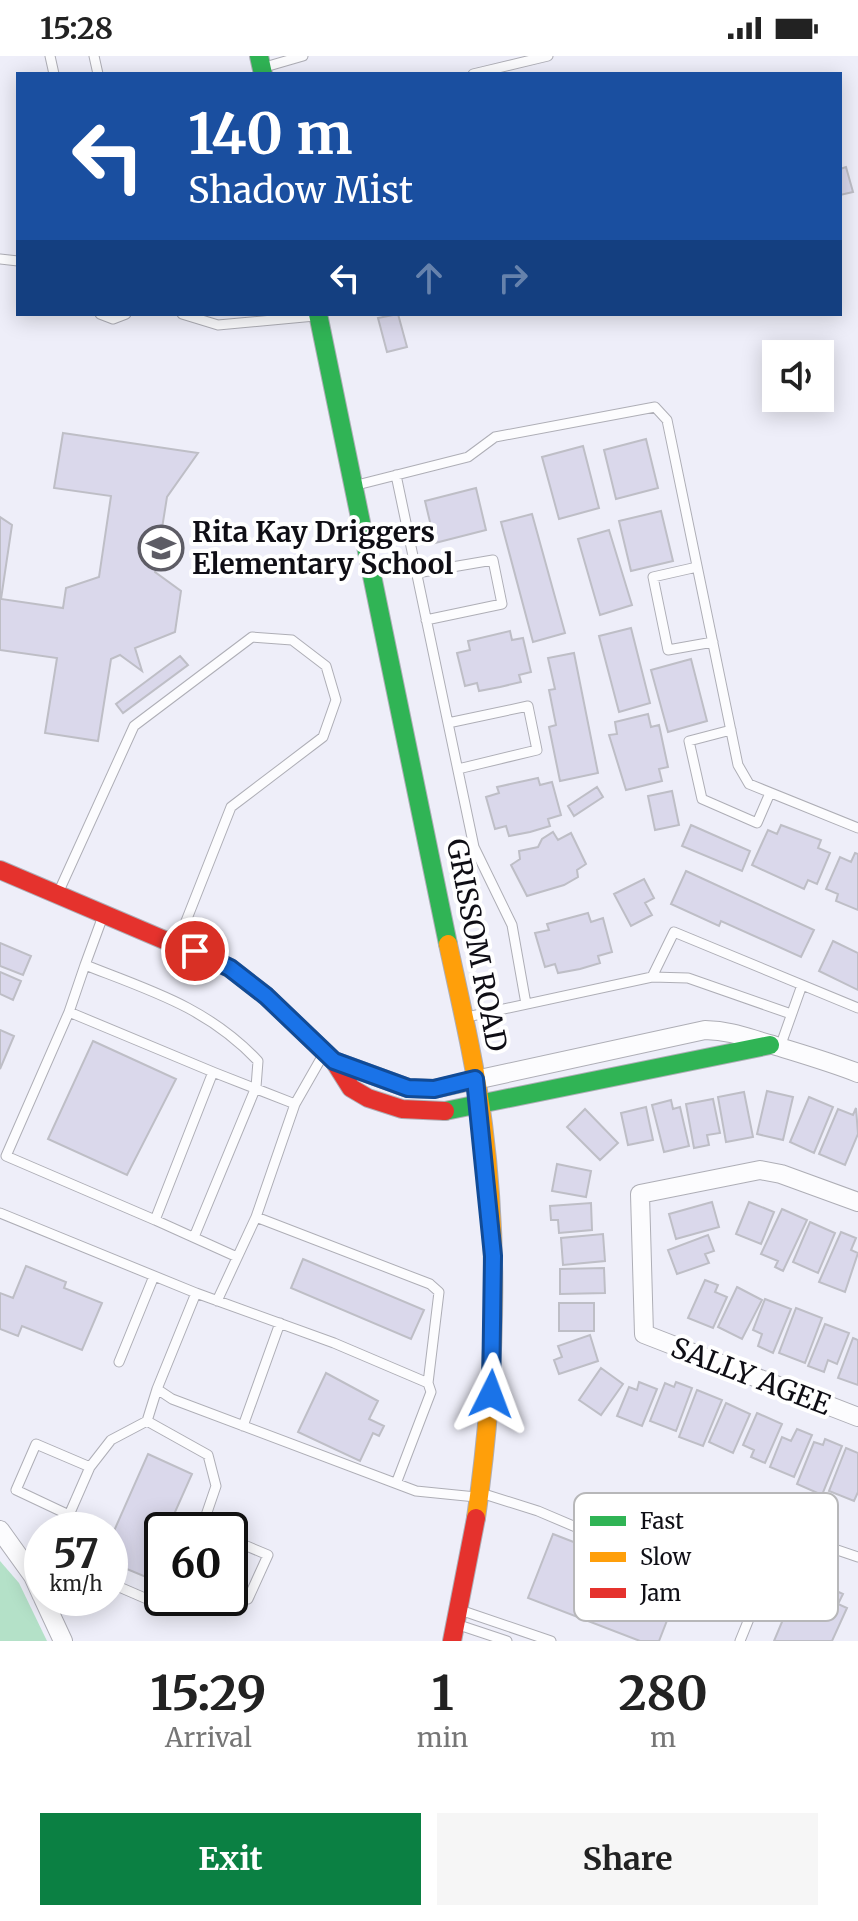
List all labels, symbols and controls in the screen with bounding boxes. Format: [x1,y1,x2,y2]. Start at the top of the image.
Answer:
text: 15:28 [40,9,113,47]
text: 140 m [188,99,353,169]
icon: left [56,104,160,208]
text: Shadow Mist [188,168,413,213]
icon: left [323,256,367,300]
icon: ahead [407,256,451,300]
icon: right [491,256,535,300]
map controls [762,340,834,412]
button: sound [762,340,834,412]
place label: Rita Kay Driggers Elementary School [192,514,453,582]
school or university icon: Rita Kay Driggers Elementary School [137,524,185,572]
street label: GRISSOM ROAD [439,836,515,1054]
pin [161,917,229,985]
icon: arrive [173,929,217,973]
street label: SALLY AGEE [666,1329,836,1423]
position arrow [449,1352,533,1436]
legend [574,1493,838,1621]
text: Fast [640,1507,684,1535]
speed limit sign: 60 [144,1512,248,1616]
text: 57 [53,1529,99,1579]
text: Slow [640,1543,691,1571]
text: km/h [50,1571,102,1596]
text: Jam [639,1579,681,1607]
text: 15:29 [150,1663,267,1723]
text: 1 [431,1663,454,1723]
text: 280 [619,1663,708,1723]
text: Arrival [165,1721,252,1754]
text: min [417,1721,468,1754]
text: m [650,1721,676,1754]
button: Exit [40,1813,421,1905]
button: Share [437,1813,818,1905]

